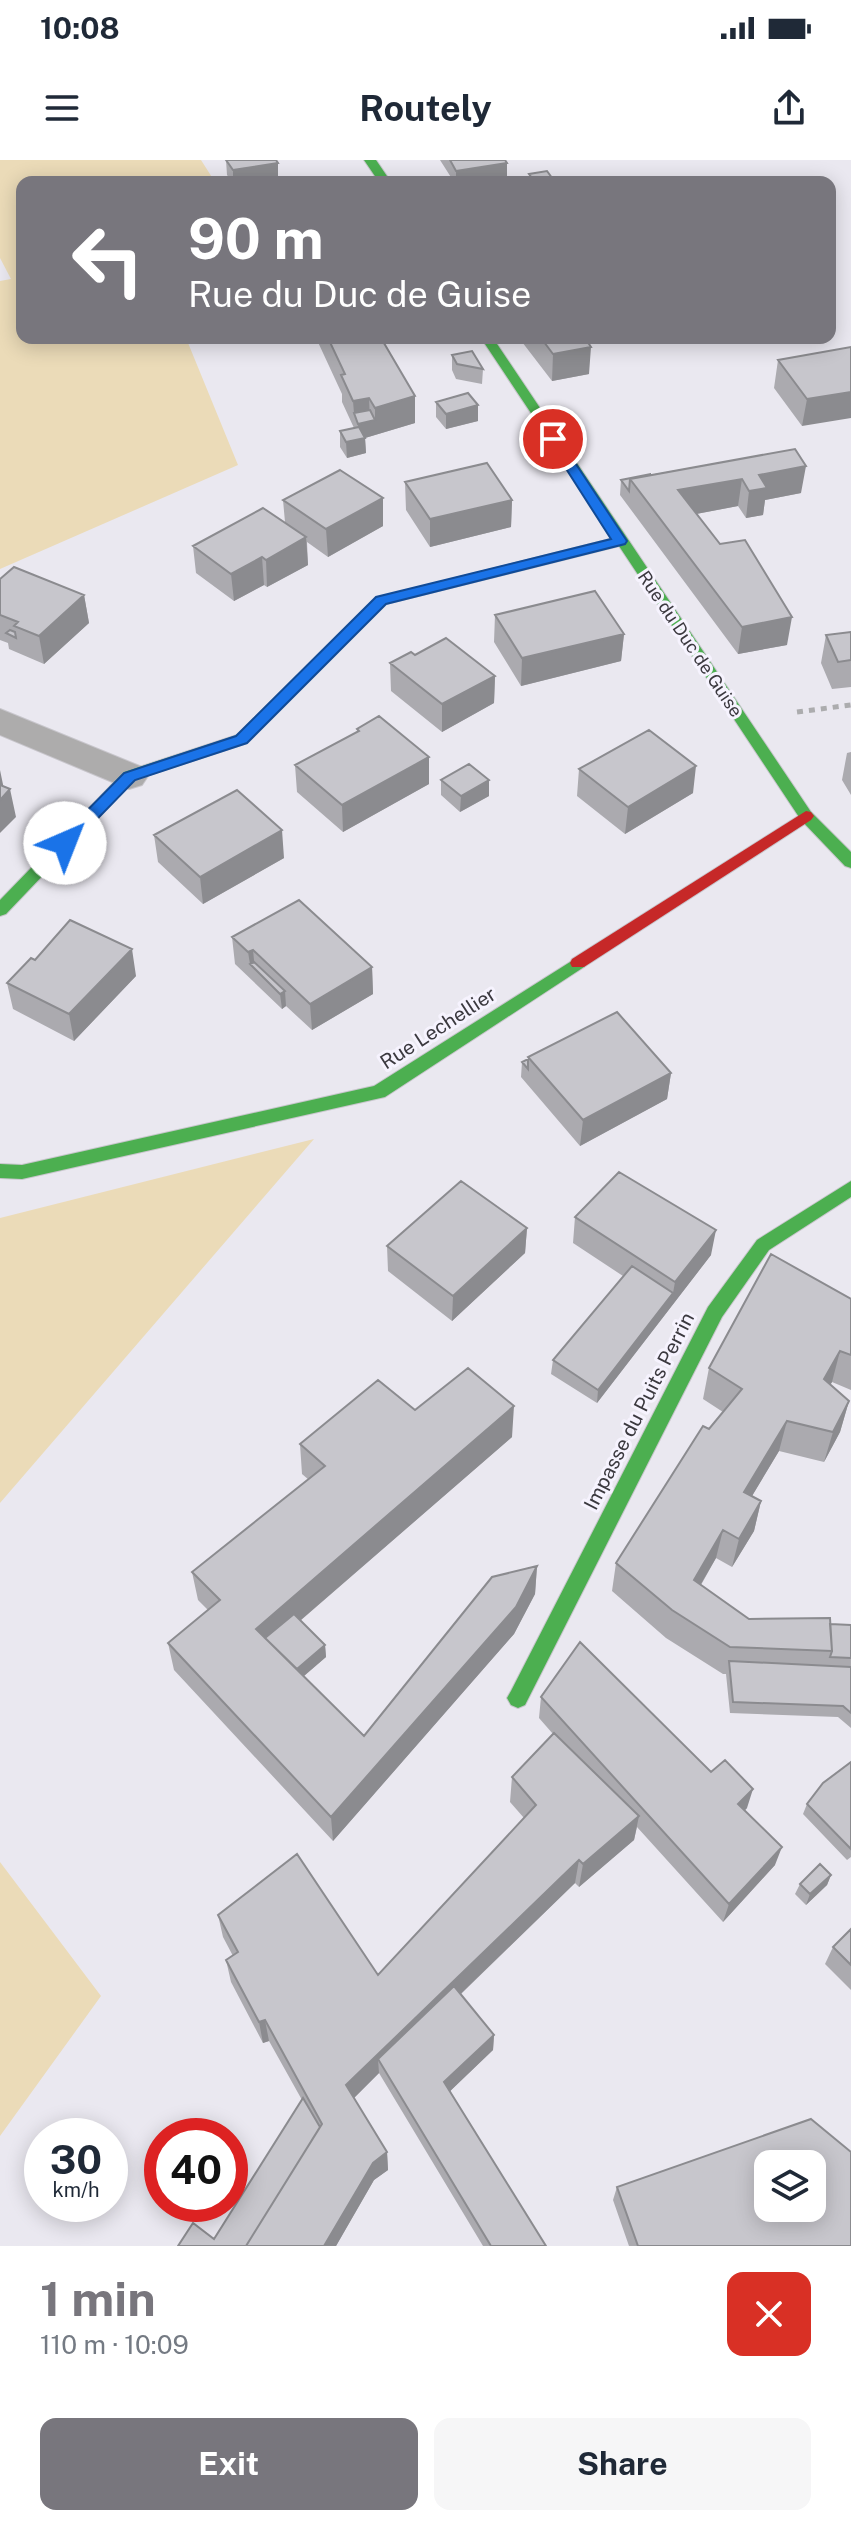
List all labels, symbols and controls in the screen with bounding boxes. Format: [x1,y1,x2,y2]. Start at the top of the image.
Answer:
text: 10:08 [40,10,120,46]
icon: menu [40,86,84,130]
icon: share [767,86,811,130]
text: Routely [359,87,492,129]
text: 90 m [188,206,324,272]
icon: left [56,208,160,312]
text: Rue du Duc de Guise [188,273,531,315]
pin [519,405,587,473]
icon: arrive [531,417,575,461]
street label: Rue du Duc de Guise [634,567,747,721]
position arrow [23,801,107,885]
street label: Rue Lechellier [376,982,500,1074]
street label: Impasse du Puits Perrin [579,1308,699,1514]
speed limit sign: 40 [144,2118,248,2222]
text: 30 [50,2136,102,2183]
map controls [754,2150,826,2222]
button: layers [754,2150,826,2222]
text: km/h [52,2178,100,2202]
text: 1 min [40,2270,156,2327]
button: close [727,2272,811,2356]
text: 110 m · 10:09 [40,2329,189,2360]
button: Exit [40,2418,418,2510]
button: Share [434,2418,811,2510]

